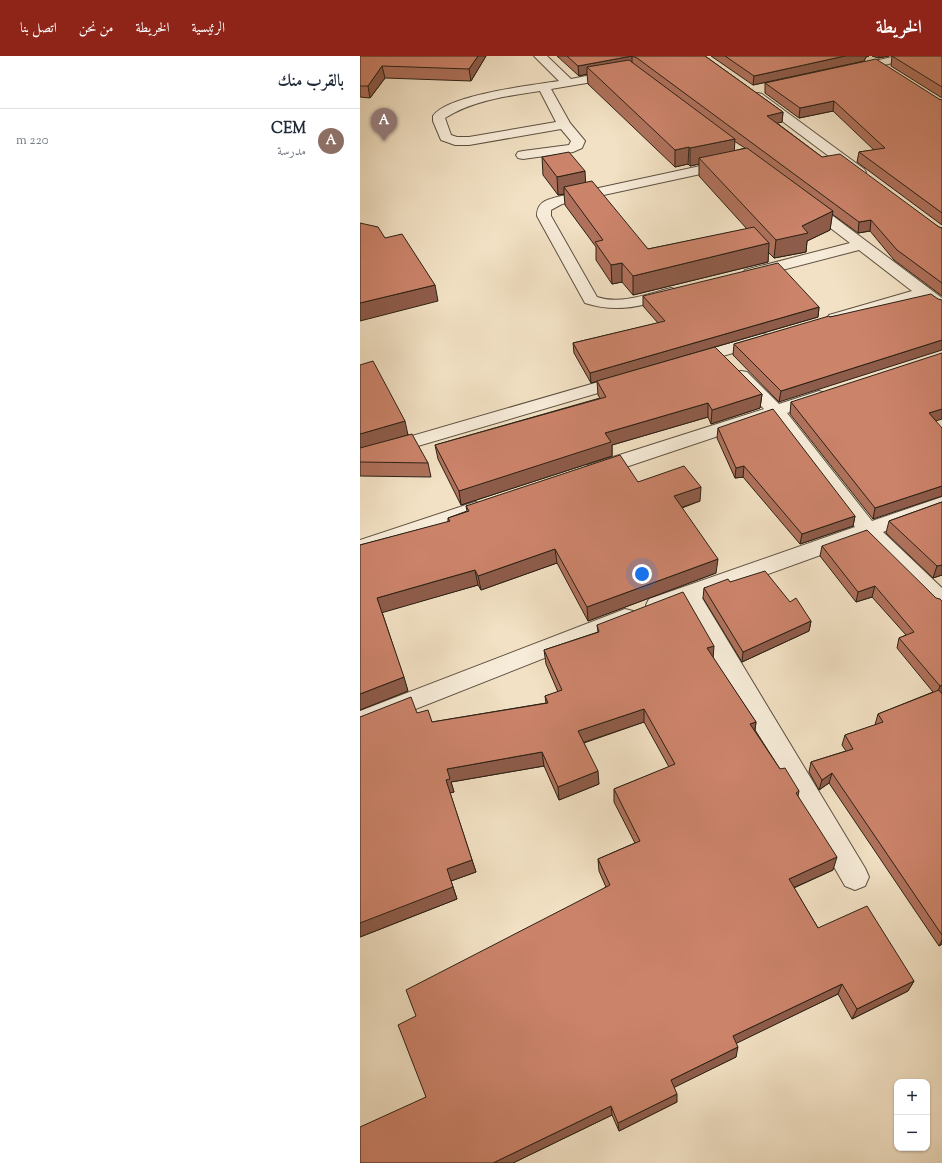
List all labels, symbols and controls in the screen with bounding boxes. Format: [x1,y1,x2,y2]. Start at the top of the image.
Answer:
text: الخريطة [876,15,922,42]
text: اتصل بنا [20,19,57,39]
text: من نحن [79,19,113,39]
text: الخريطة [135,19,170,39]
text: الرئيسية [192,19,225,39]
text: بالقرب منك [278,70,344,94]
pin: A [371,108,397,141]
text: CEM [271,119,306,140]
text: 220 m [16,132,49,150]
text: A [326,132,336,150]
text: مدرسة [277,143,306,161]
your location [632,564,652,584]
map controls [894,1079,930,1151]
button: + [894,1079,930,1115]
button: − [894,1115,930,1151]

